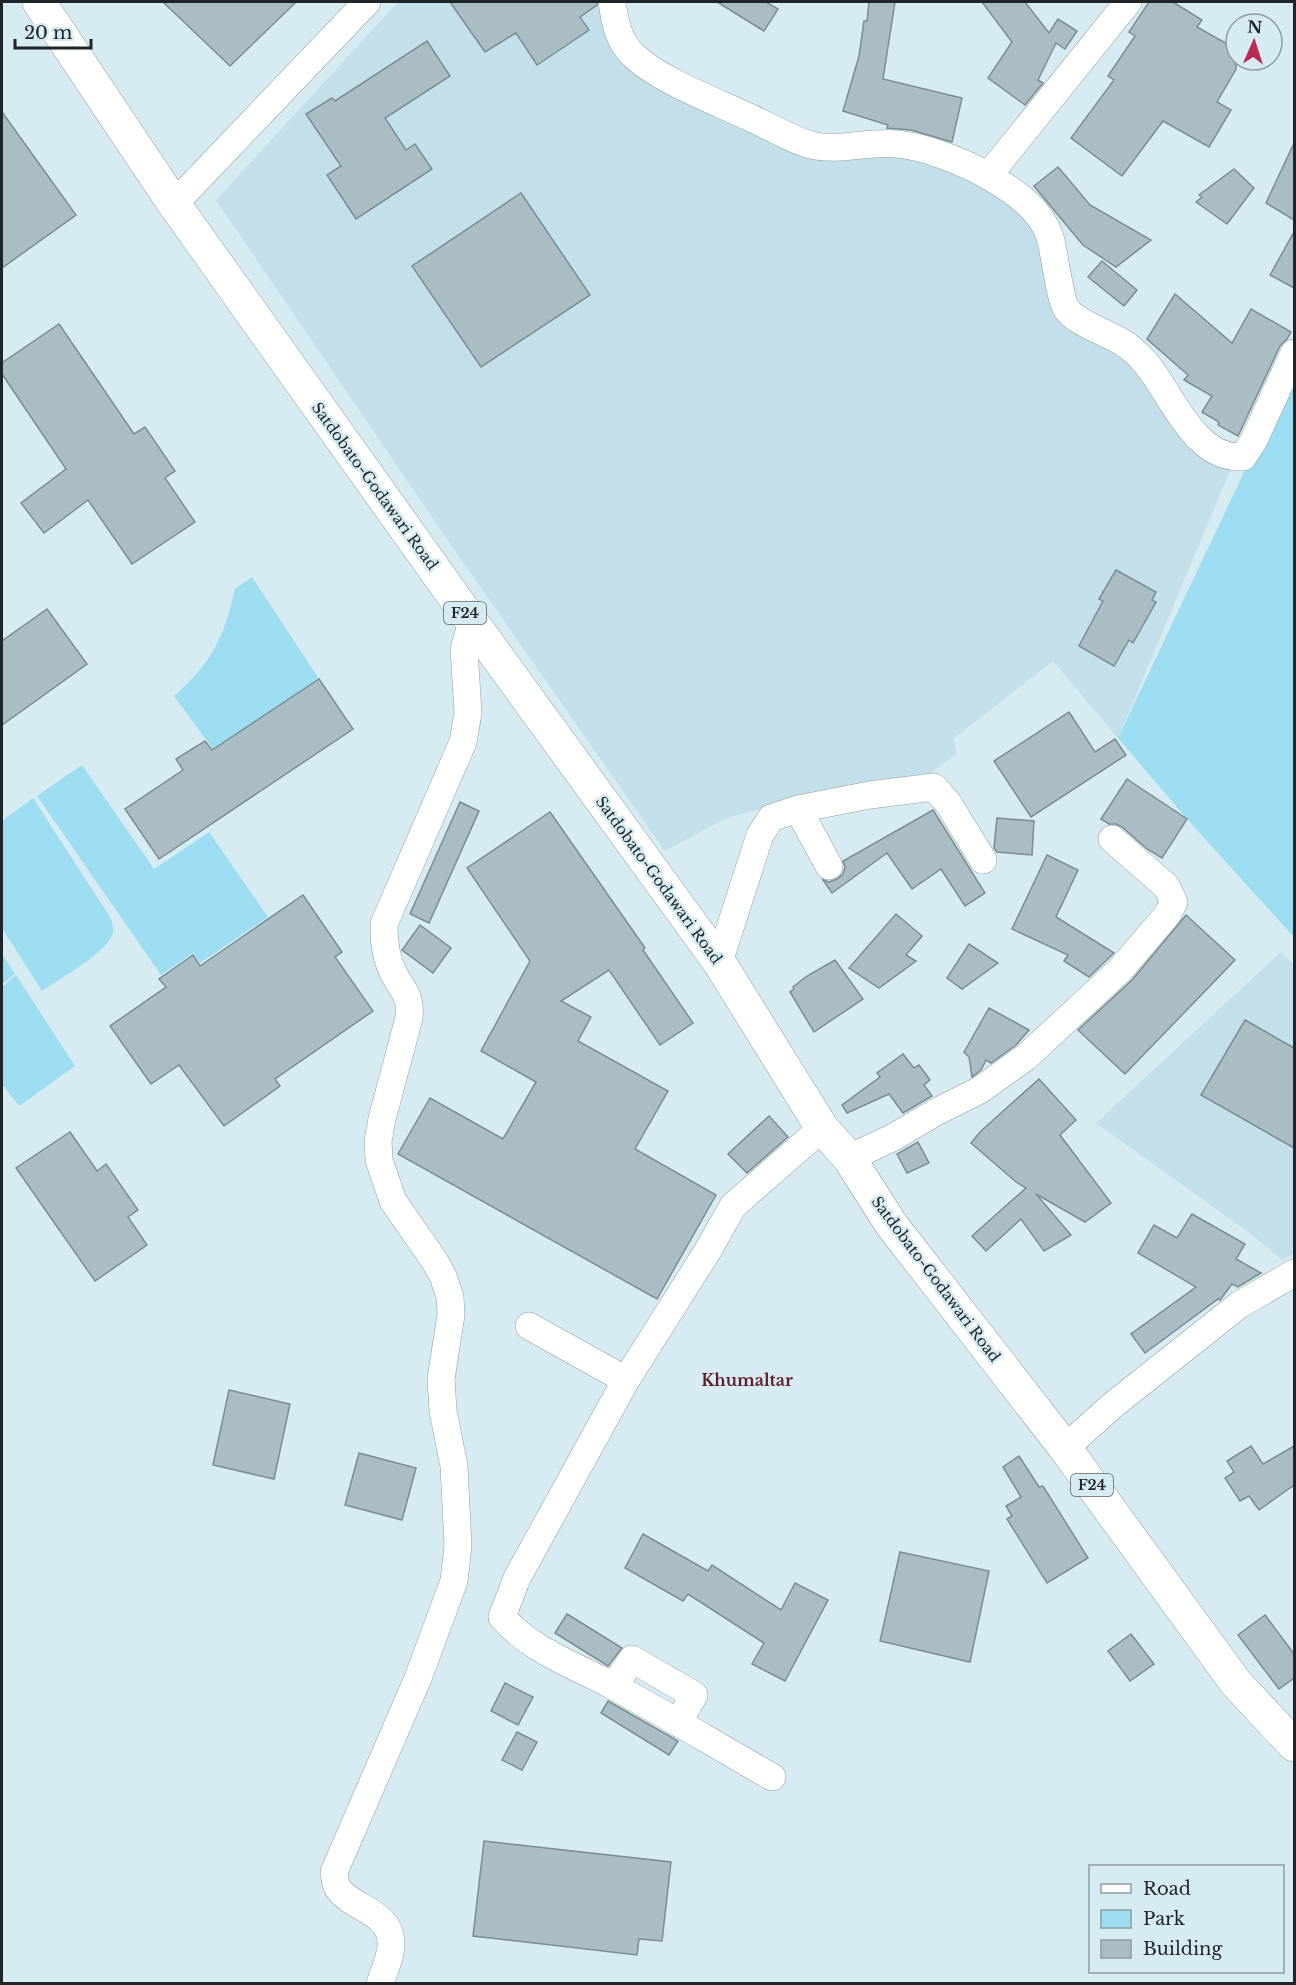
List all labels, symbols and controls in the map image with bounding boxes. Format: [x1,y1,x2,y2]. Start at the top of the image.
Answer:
scale bar [15,12,92,50]
north arrow [1224,12,1284,72]
text: N [1247,17,1263,37]
text: 20 m [24,22,72,44]
street label: Satdobato-Godawari Road [308,398,442,574]
road number: F24 [444,602,486,624]
street label: Satdobato-Godawari Road [592,792,726,968]
street label: Satdobato-Godawari Road [867,1192,1005,1366]
district label: Khumaltar [701,1370,793,1390]
road number: F24 [1071,1474,1113,1496]
legend [1089,1865,1284,1973]
text: Road [1143,1878,1191,1900]
text: Park [1143,1908,1185,1930]
text: Building [1143,1938,1222,1960]

